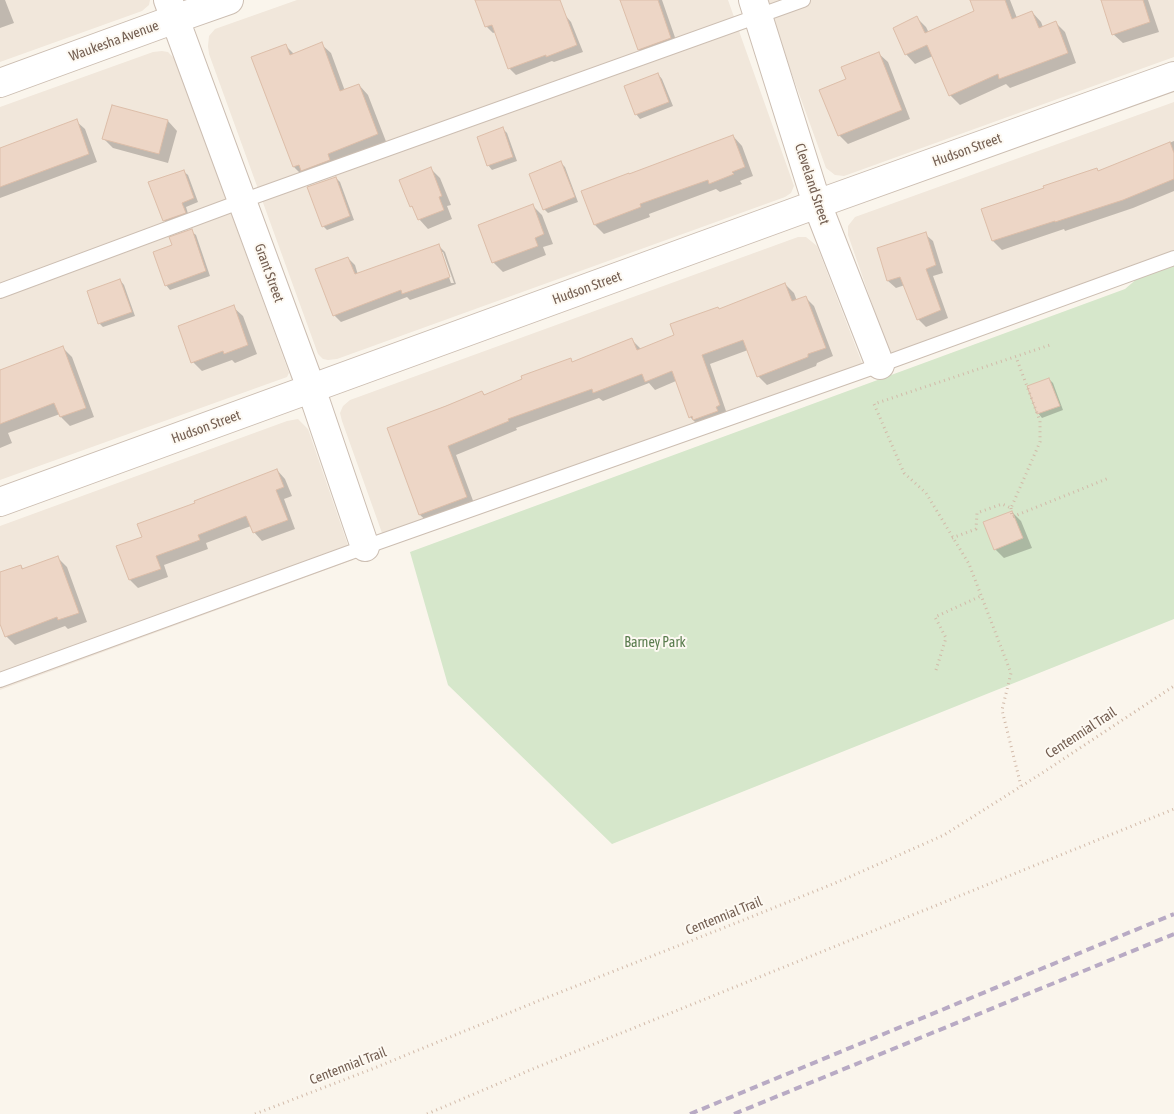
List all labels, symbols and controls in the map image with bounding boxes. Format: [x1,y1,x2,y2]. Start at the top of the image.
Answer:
street label: Waukesha Avenue [67,17,161,65]
street label: Hudson Street [930,130,1004,170]
street label: Cleveland Street [791,141,833,227]
street label: Grant Street [251,241,287,305]
street label: Hudson Street [550,268,624,308]
street label: Hudson Street [169,407,243,447]
park label: Barney Park [624,635,686,651]
street label: Centennial Trail [1042,704,1120,762]
street label: Centennial Trail [683,893,765,939]
street label: Centennial Trail [307,1044,389,1088]

